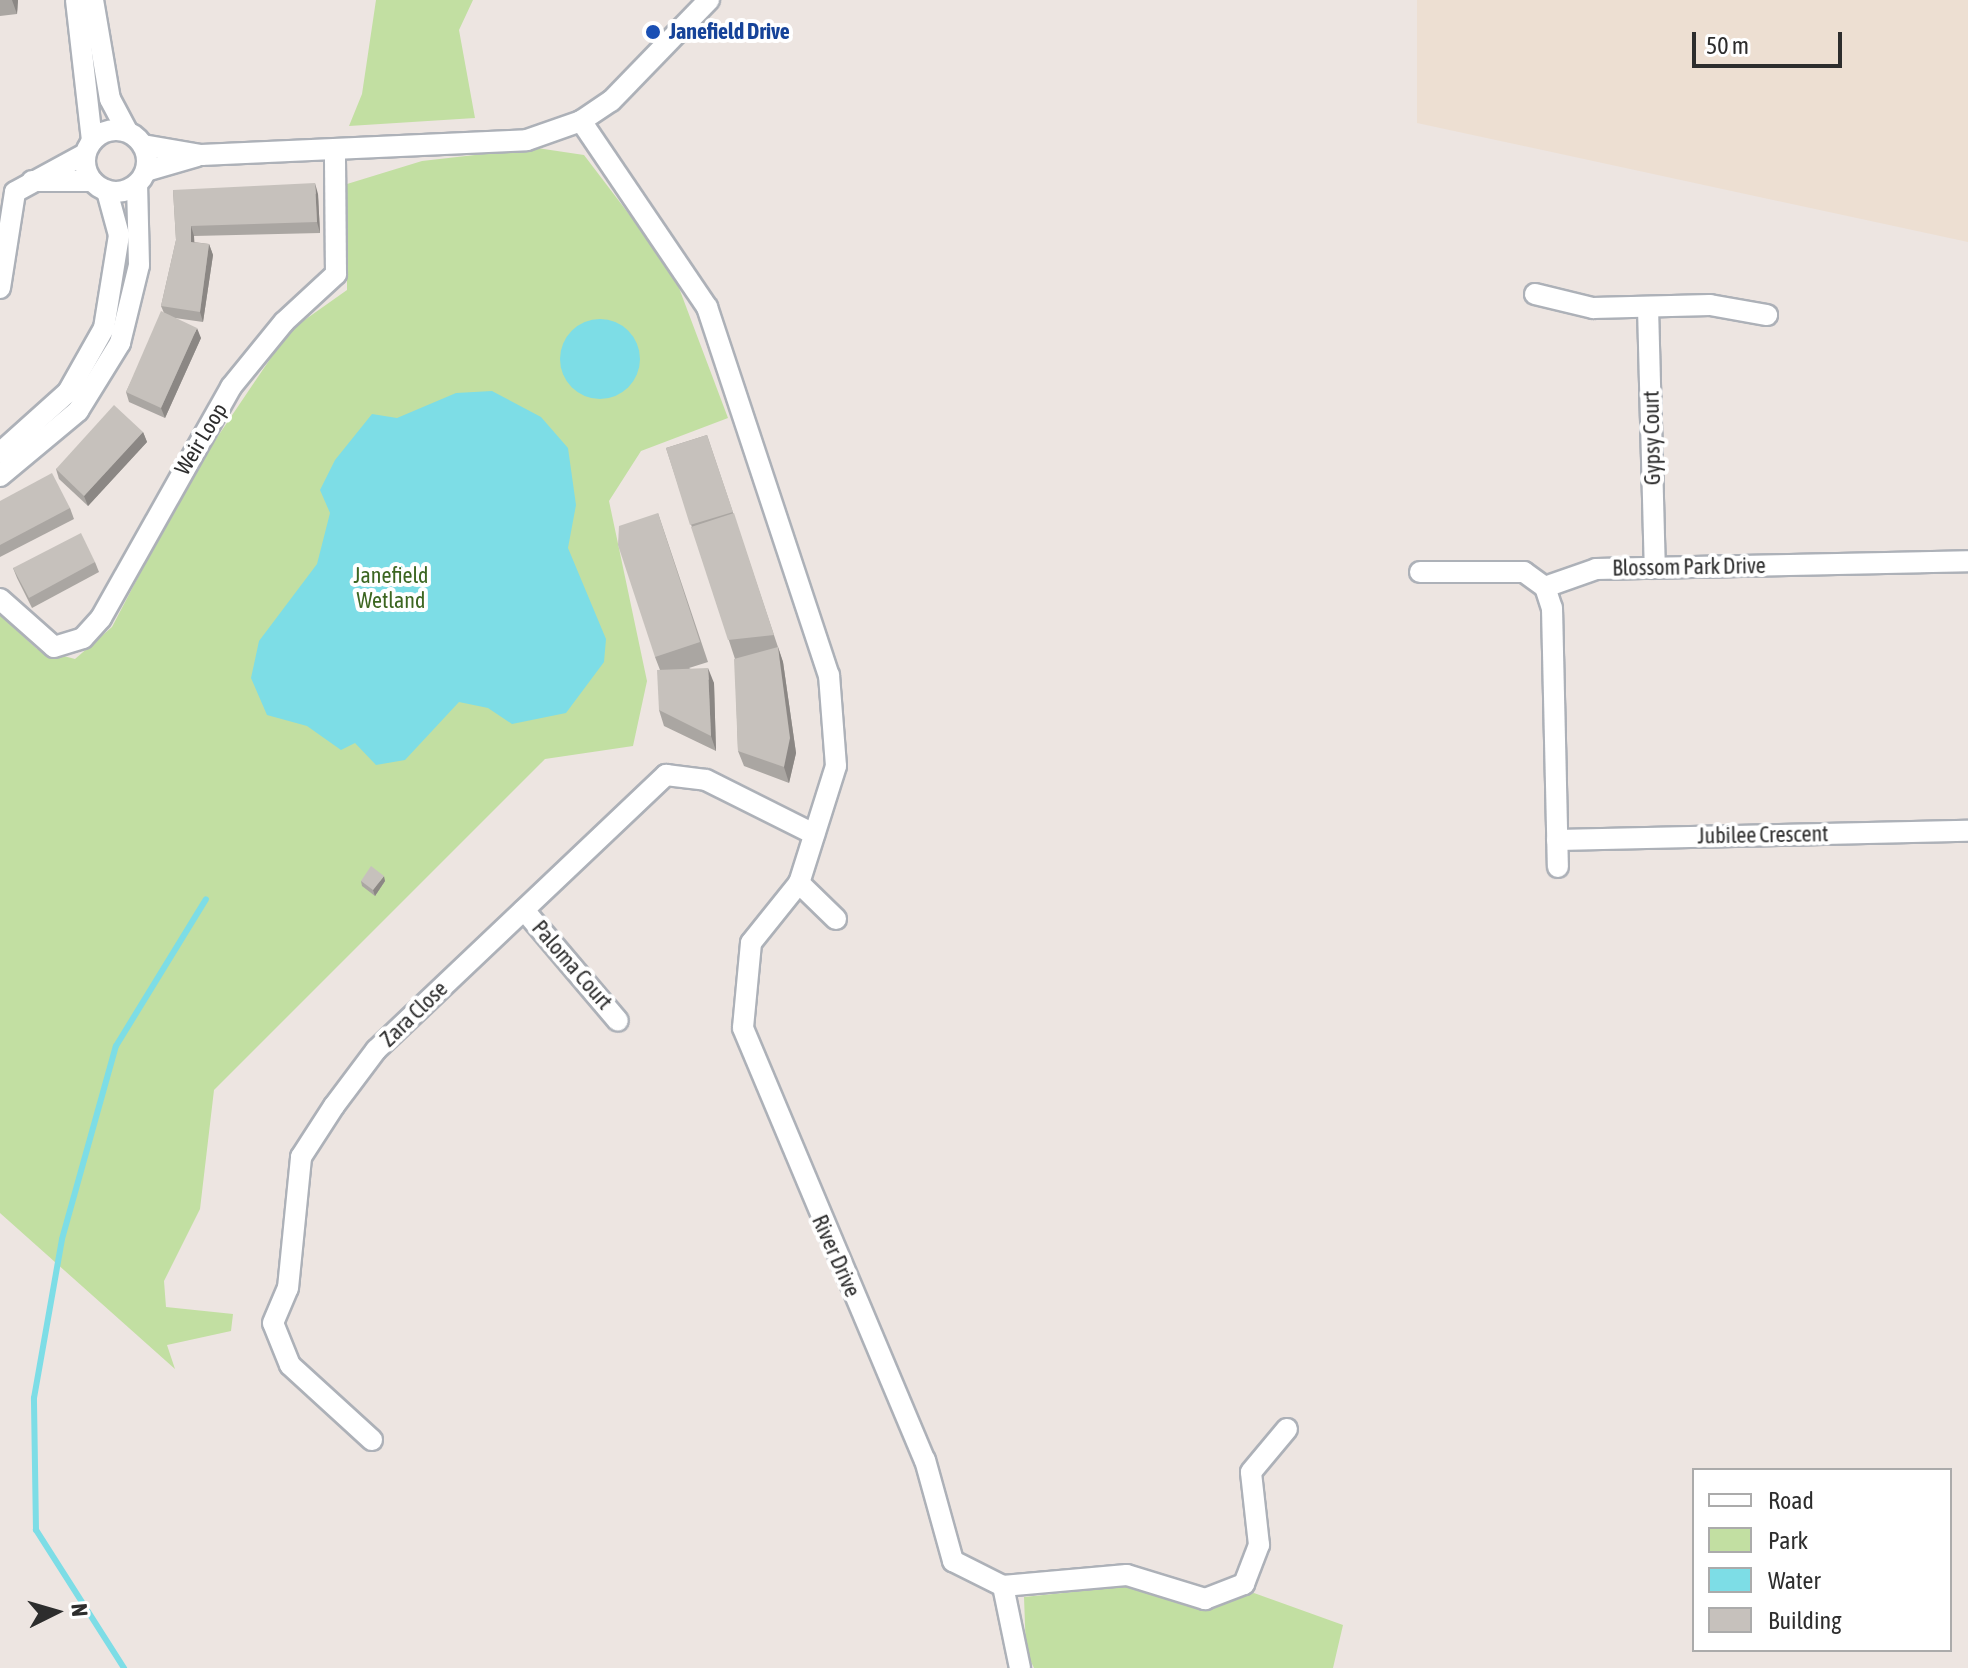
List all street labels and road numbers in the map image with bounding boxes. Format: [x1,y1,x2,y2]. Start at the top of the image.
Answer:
street label: Gypsy Court [1638,391,1666,485]
street label: Weir Loop [169,398,233,480]
street label: Blossom Park Drive [1612,552,1766,582]
street label: Jubilee Crescent [1697,821,1829,849]
street label: Paloma Court [526,915,618,1015]
street label: Zara Close [375,976,453,1052]
street label: River Drive [806,1211,866,1301]

